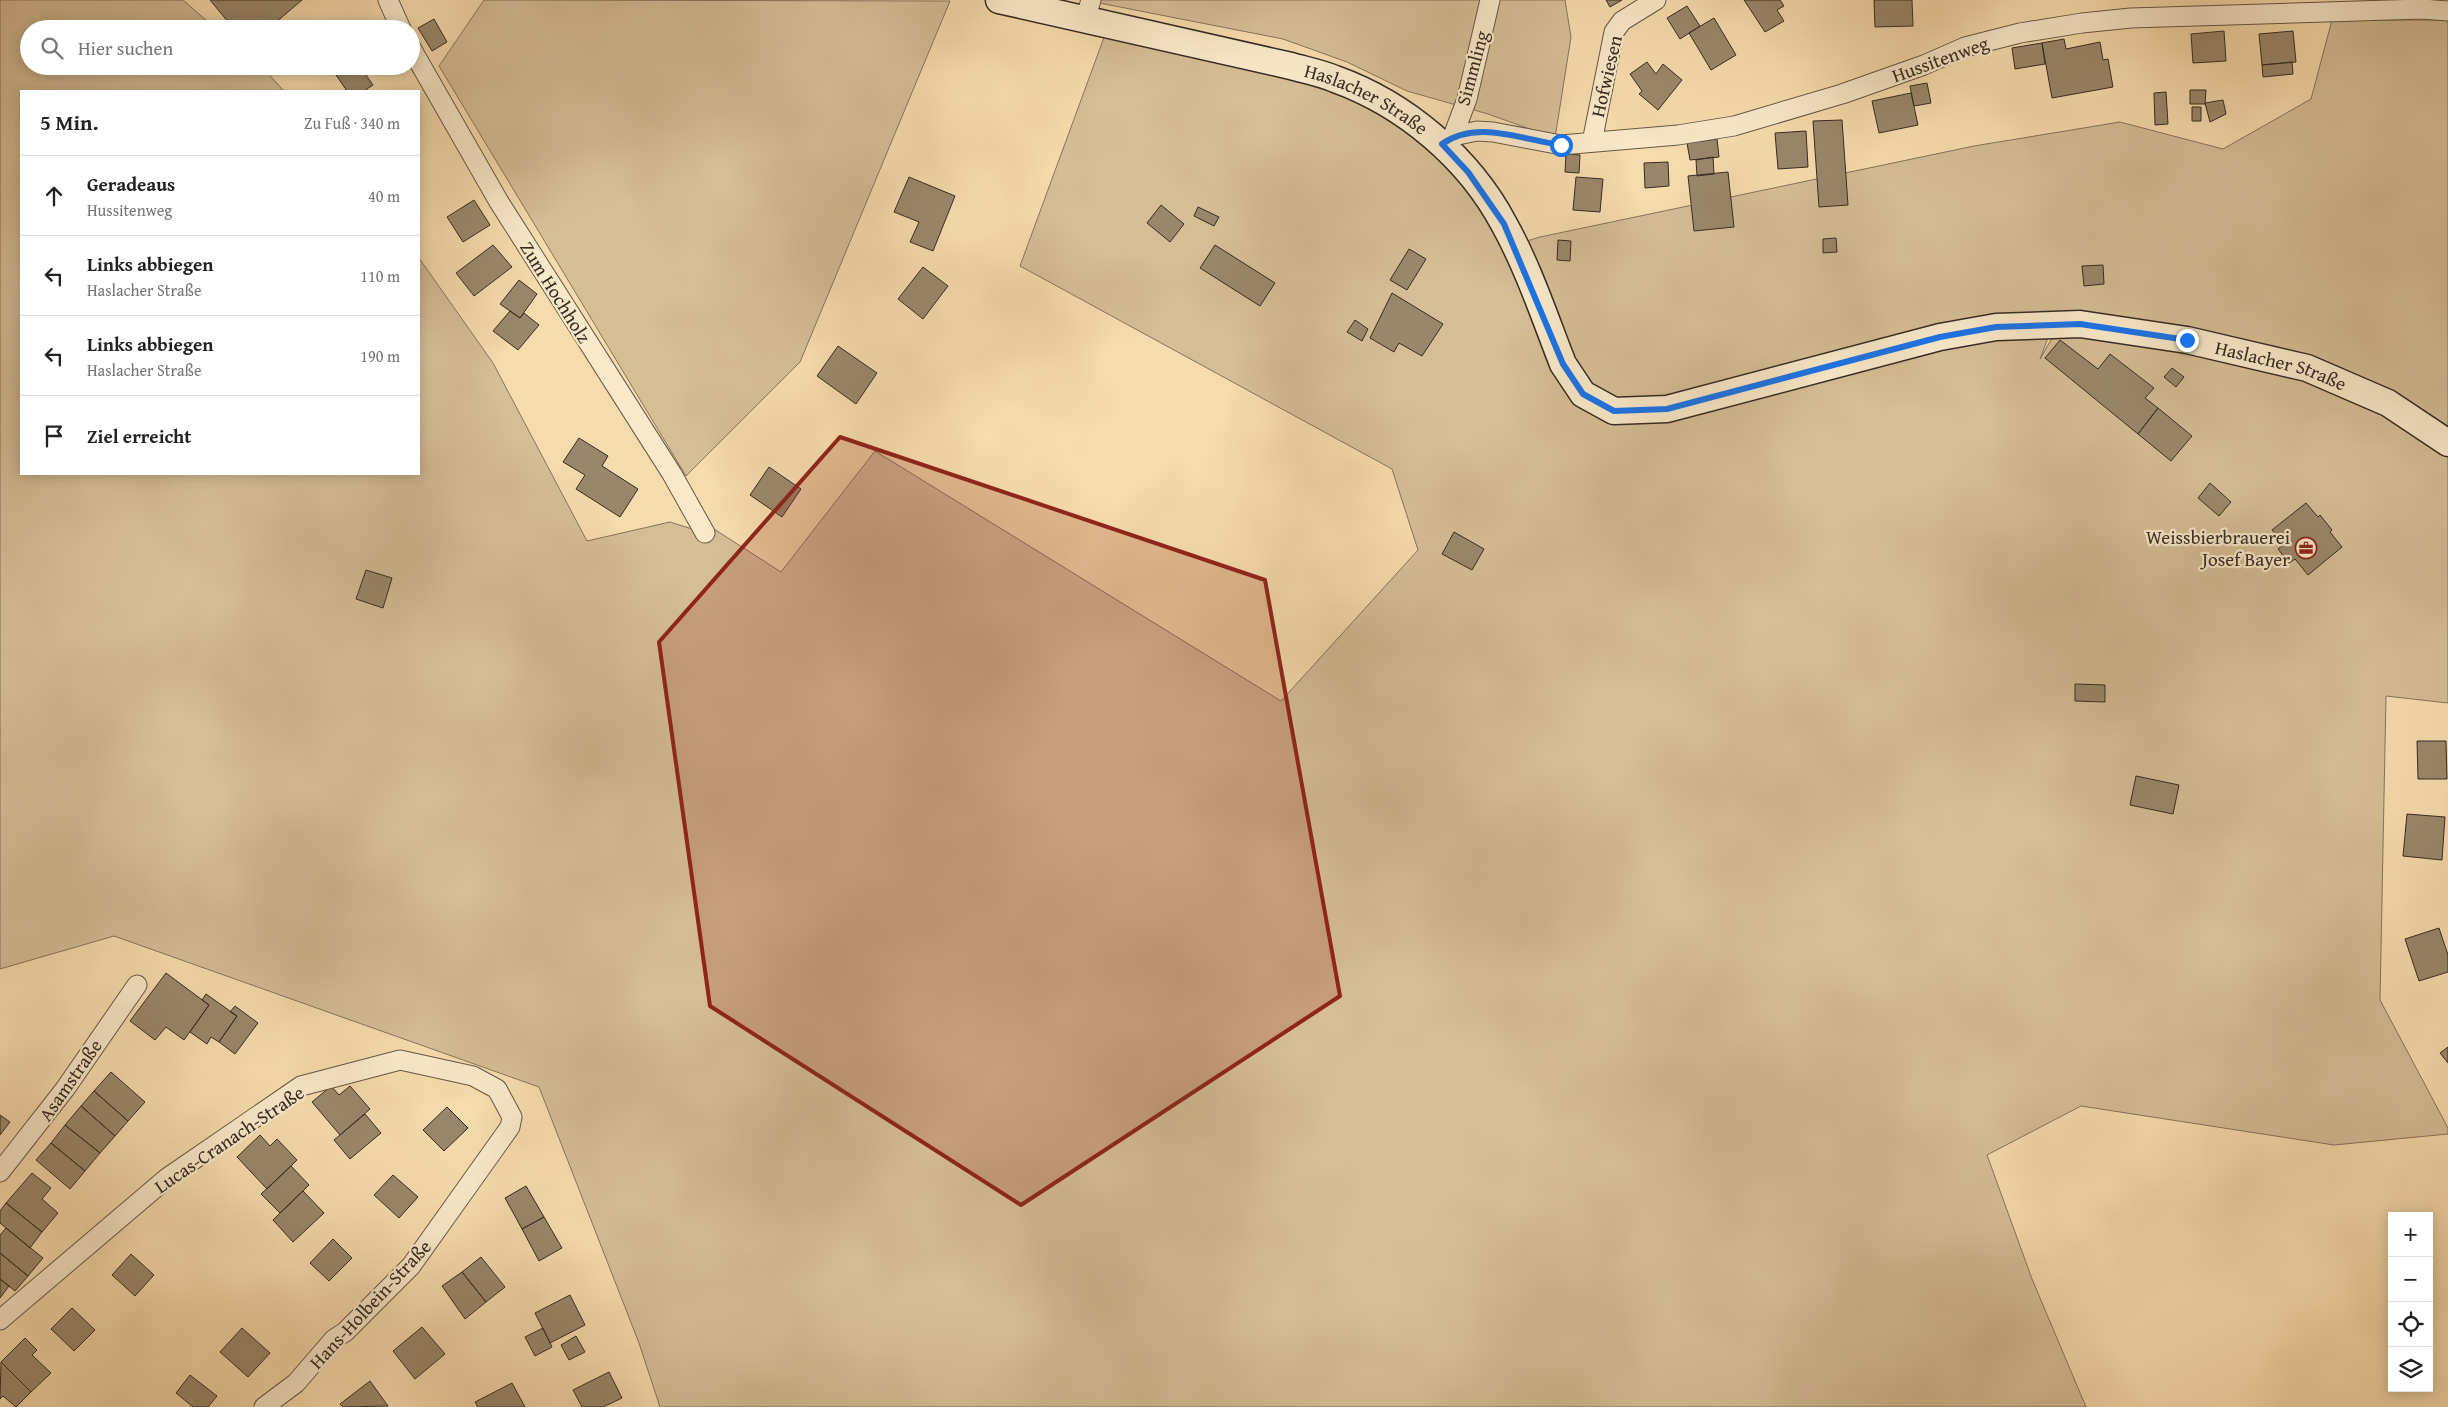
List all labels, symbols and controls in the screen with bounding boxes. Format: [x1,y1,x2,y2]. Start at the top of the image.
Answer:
search box [20,20,420,75]
street label: Simmling [1449,27,1496,109]
street label: Hussitenweg [1888,28,1993,89]
street label: Hofwiesen [1583,32,1629,120]
icon: search [38,34,66,62]
text: Hier suchen [78,34,173,62]
street label: Haslacher Straße [1302,56,1434,141]
text: 5 Min. [40,107,98,138]
text: Zu Fuß · 340 m [304,111,400,135]
route start [1550,134,1573,157]
text: Geradeaus [87,170,175,198]
icon: ahead [40,182,68,210]
text: 40 m [368,184,400,208]
text: Hussitenweg [87,198,172,222]
street label: Zum Hochholz [514,236,598,348]
text: Links abbiegen [87,250,213,278]
icon: left [40,262,68,290]
text: 110 m [360,264,400,288]
text: Haslacher Straße [87,278,201,302]
route end [2176,329,2199,352]
text: Links abbiegen [87,330,213,358]
street label: Haslacher Straße [2212,333,2351,398]
icon: left [40,342,68,370]
text: 190 m [360,344,400,368]
text: Haslacher Straße [87,358,201,382]
icon: arrive [40,422,68,450]
text: Ziel erreicht [87,422,191,450]
place label: Weissbierbrauerei Josef Bayer [2146,523,2290,573]
office icon: Weissbierbrauerei Josef Bayer [2294,536,2318,560]
street label: Asamstraße [31,1033,109,1127]
street label: Lucas-Cranach-Straße [148,1078,310,1200]
map controls [2388,1212,2433,1392]
button: + [2388,1212,2433,1257]
street label: Hans-Holbein-Straße [303,1233,438,1375]
button: − [2388,1257,2433,1302]
button: locate [2388,1302,2433,1347]
button: layers [2388,1347,2433,1392]

